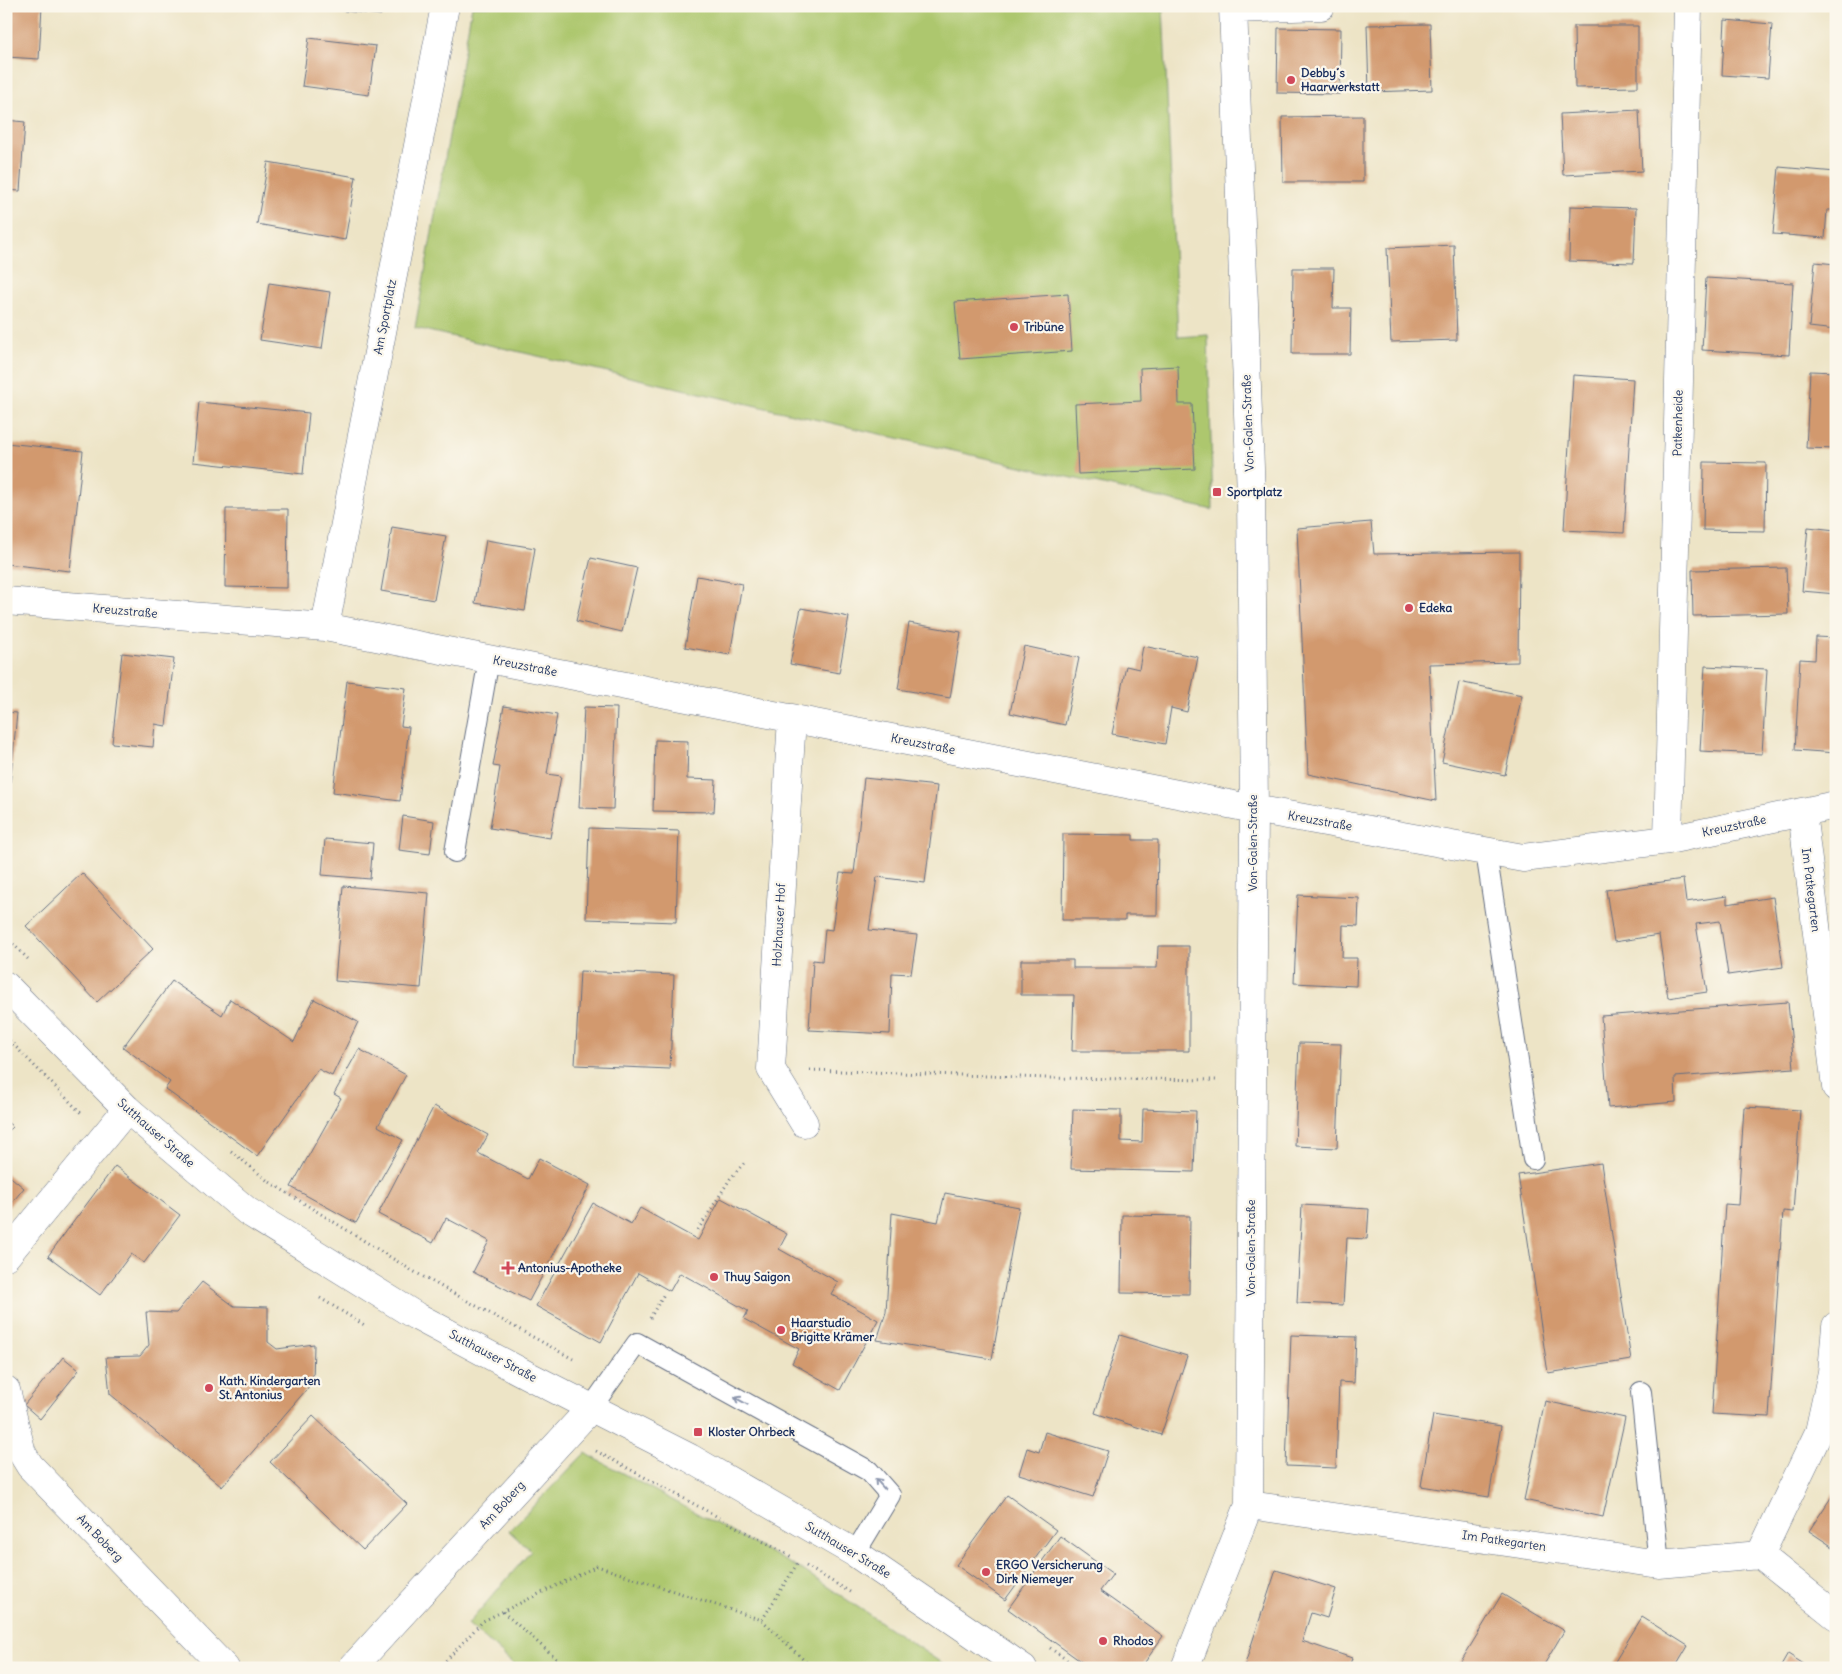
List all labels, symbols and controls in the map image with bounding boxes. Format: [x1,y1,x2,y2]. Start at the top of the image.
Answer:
place label: Debby´s Haarwerkstatt [1301,65,1380,94]
marker: Debby´s Haarwerkstatt [1285,74,1297,86]
street label: Am Sportplatz [370,278,399,356]
place label: Tribüne [1024,319,1065,334]
marker: Tribüne [1008,321,1020,333]
street label: Von-Galen-Straße [1238,374,1257,472]
street label: Patkenheide [1669,389,1686,457]
place label: Sportplatz [1227,484,1283,500]
marker: Sportplatz [1211,486,1223,498]
street label: Kreuzstraße [92,600,158,621]
place label: Edeka [1419,600,1452,615]
marker: Edeka [1403,602,1415,614]
street label: Kreuzstraße [492,652,559,679]
street label: Kreuzstraße [890,730,957,757]
street label: Von-Galen-Straße [1245,794,1260,892]
street label: Kreuzstraße [1287,807,1354,834]
street label: Kreuzstraße [1700,811,1767,840]
street label: Im Patkegarten [1799,847,1824,933]
street label: Holzhauser Hof [769,882,788,967]
street label: Sutthauser Straße [115,1095,198,1170]
street label: Von-Galen-Straße [1243,1199,1258,1297]
place label: Antonius-Apotheke [518,1260,622,1276]
marker: Antonius-Apotheke [502,1262,514,1274]
place label: Thuy Saigon [724,1269,790,1285]
marker: Thuy Saigon [708,1271,720,1283]
place label: Haarstudio Brigitte Krämer [791,1315,874,1345]
marker: Haarstudio Brigitte Krämer [775,1324,787,1336]
street label: Sutthauser Straße [447,1326,540,1385]
place label: Kath. Kindergarten St. Antonius [219,1373,321,1402]
marker: Kath. Kindergarten St. Antonius [203,1382,215,1394]
one-way arrow [734,1396,749,1406]
place label: Kloster Ohrbeck [708,1424,795,1439]
marker: Kloster Ohrbeck [692,1426,704,1438]
one-way arrow [874,1477,886,1490]
street label: Am Boberg [476,1478,528,1532]
street label: Am Boberg [74,1511,127,1565]
street label: Sutthauser Straße [803,1518,894,1581]
street label: Im Patkegarten [1461,1527,1547,1554]
place label: ERGO Versicherung Dirk Niemeyer [996,1557,1103,1587]
marker: ERGO Versicherung Dirk Niemeyer [980,1566,992,1578]
place label: Rhodos [1113,1633,1154,1648]
marker: Rhodos [1097,1635,1109,1647]

